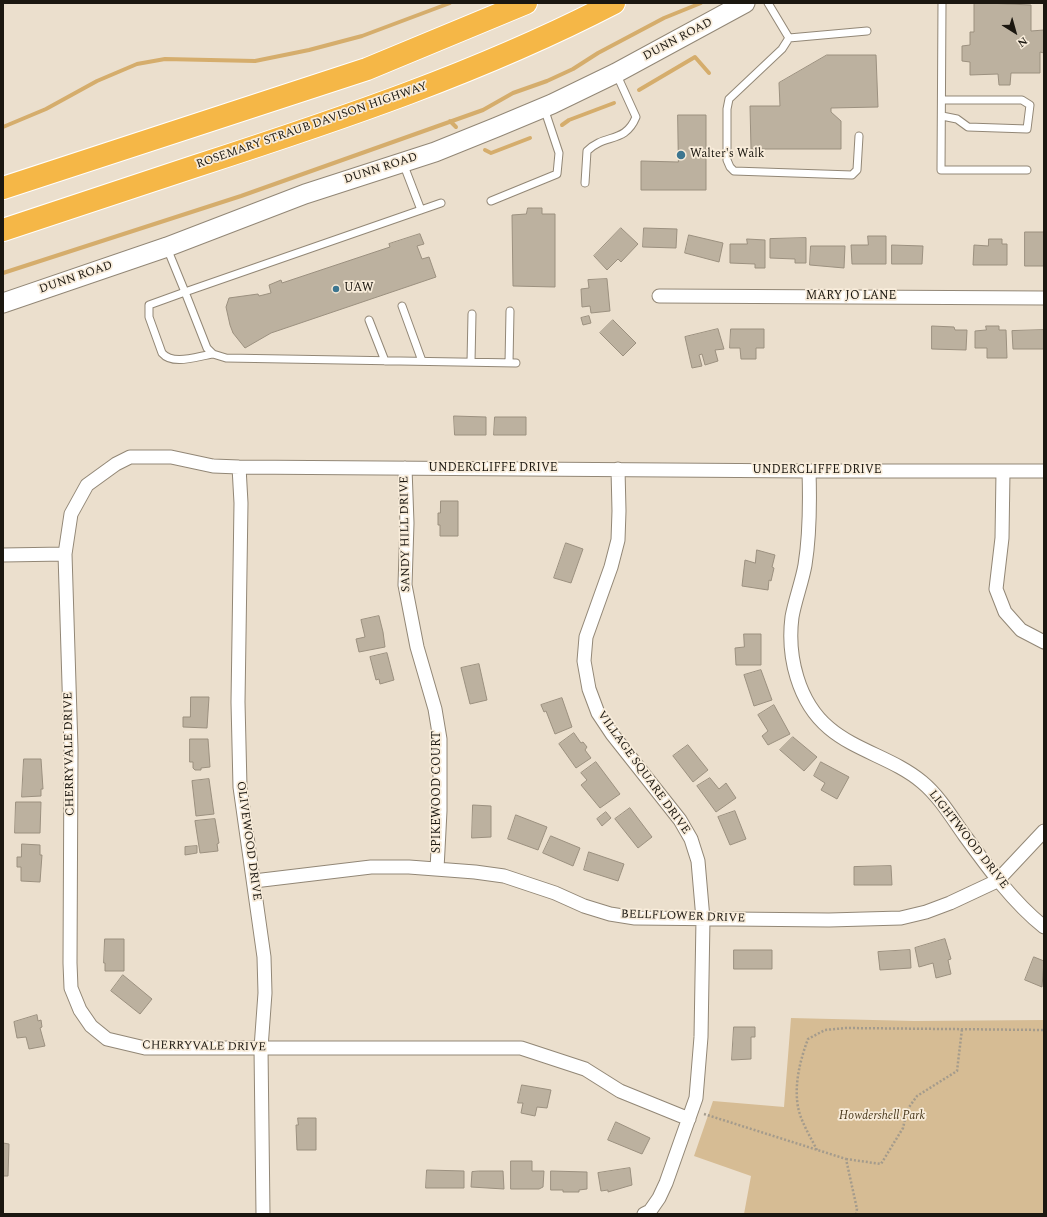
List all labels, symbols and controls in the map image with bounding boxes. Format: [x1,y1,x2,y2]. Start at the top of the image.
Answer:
north arrow [995,12,1035,52]
street label: DUNN ROAD [641,16,715,64]
text: N [1014,32,1031,51]
street label: ROSEMARY STRAUB DAVISON HIGHWAY [195,80,429,172]
place label: Walter's Walk [690,148,764,162]
marker: Walter's Walk [675,149,687,161]
street label: DUNN ROAD [342,150,420,188]
street label: DUNN ROAD [37,259,115,297]
place label: UAW [344,282,374,296]
marker: UAW [331,284,341,294]
street label: MARY JO LANE [806,290,896,304]
street label: UNDERCLIFFE DRIVE [428,462,558,476]
street label: UNDERCLIFFE DRIVE [752,464,882,478]
street label: SANDY HILL DRIVE [398,476,414,592]
street label: CHERRYVALE DRIVE [62,692,78,816]
street label: VILLAGE SQUARE DRIVE [594,709,692,837]
street label: SPIKEWOOD COURT [431,731,445,853]
street label: OLIVEWOOD DRIVE [232,780,264,902]
street label: LIGHTWOOD DRIVE [925,788,1011,892]
street label: BELLFLOWER DRIVE [621,908,745,926]
street label: CHERRYVALE DRIVE [142,1039,266,1055]
park label: Howdershell Park [839,1110,925,1124]

